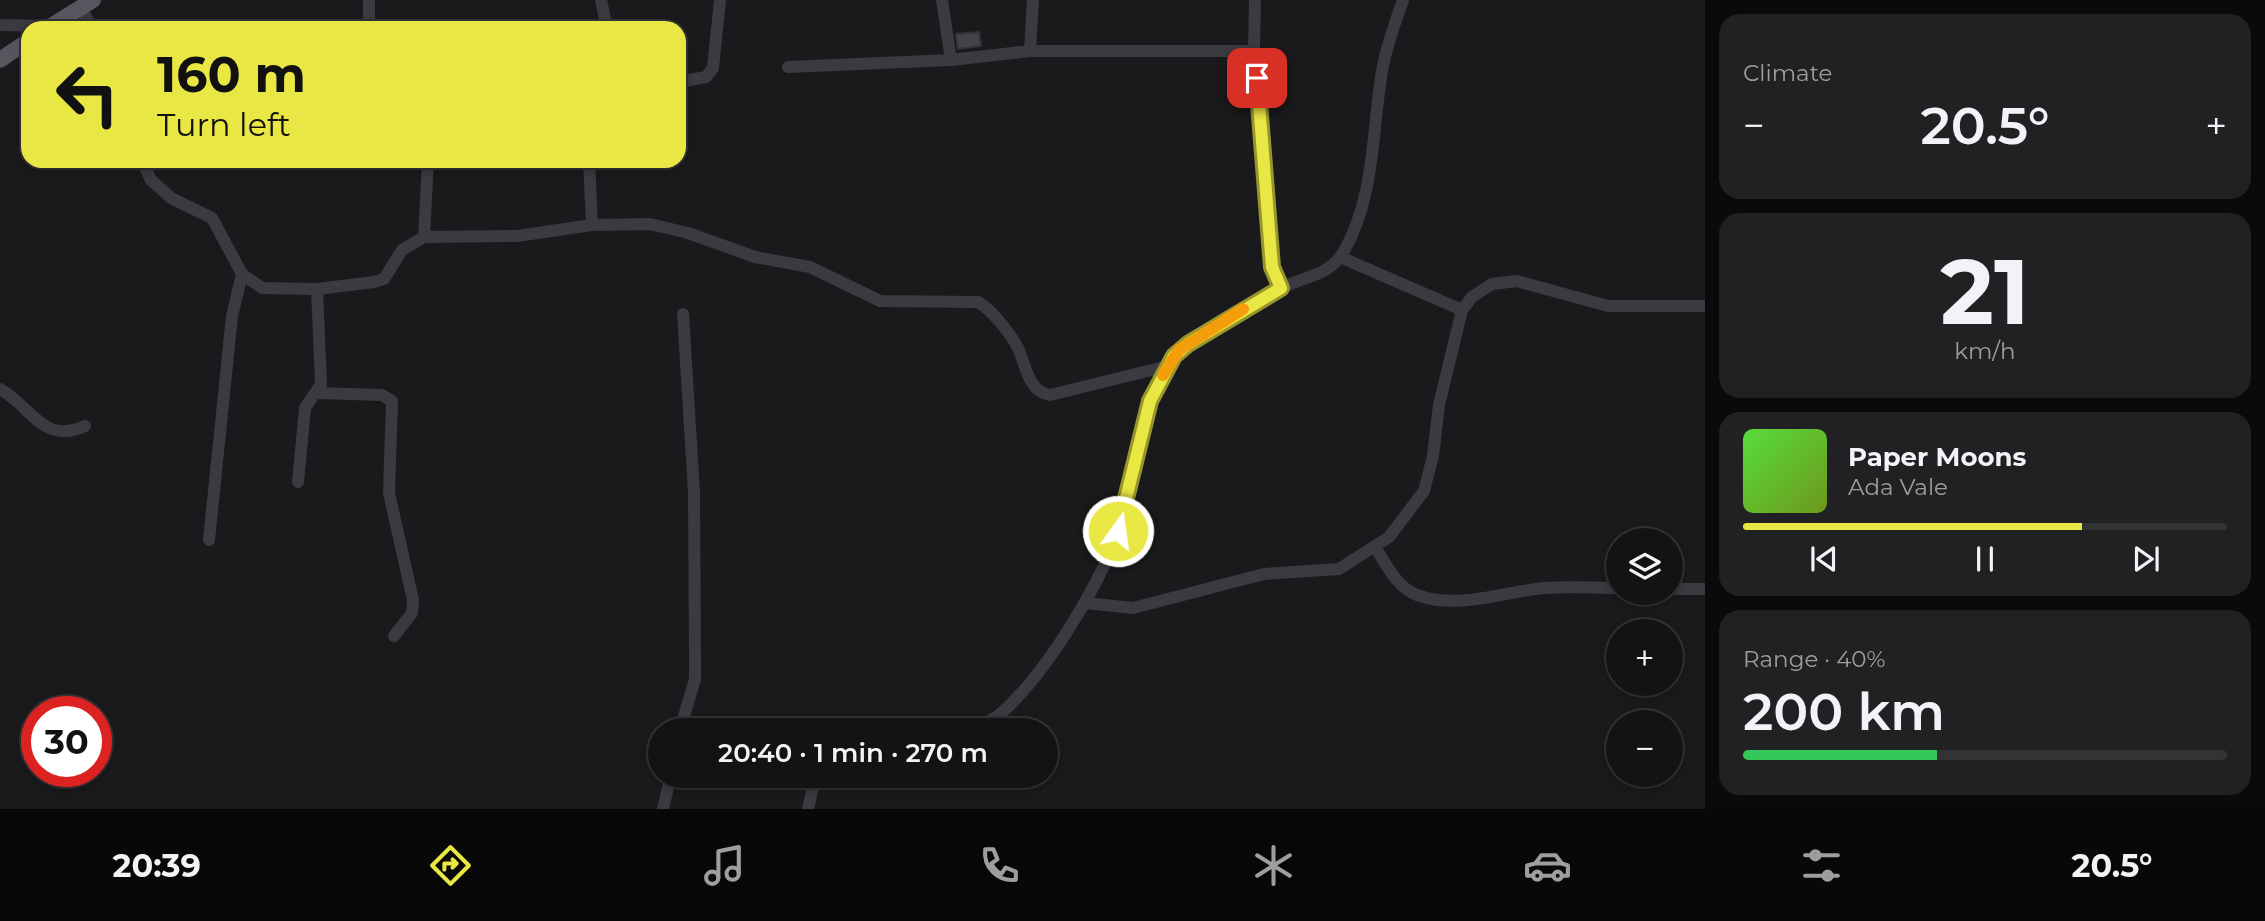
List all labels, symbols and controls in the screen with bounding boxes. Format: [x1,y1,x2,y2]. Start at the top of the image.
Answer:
text: 160 m [157,45,306,104]
pin [1227,48,1287,108]
icon: left [42,49,133,140]
icon: arrive [1238,59,1276,97]
text: Climate [1743,59,1832,87]
text: 20.5° [1921,94,2049,157]
text: − [1743,102,1765,149]
text: + [2205,102,2227,149]
text: Turn left [157,105,291,144]
text: 21 [1940,236,2030,347]
text: km/h [1954,337,2016,365]
text: Paper Moons [1848,441,2026,473]
text: Ada Vale [1848,473,1948,501]
position arrow [1081,494,1155,568]
map controls [1606,528,1683,787]
button: layers [1606,528,1683,605]
icon: previous [1805,540,1843,578]
icon: pause [1966,540,2004,578]
icon: next [2127,540,2165,578]
button: + [1606,619,1683,696]
text: Range · 40% [1743,645,1886,673]
text: 200 km [1743,680,1945,743]
speed limit sign: 30 [21,696,112,787]
button: − [1606,710,1683,787]
text: 20:40 · 1 min · 270 m [718,737,988,769]
icon: directions [426,841,475,890]
icon: music [700,841,749,890]
icon: phone [975,841,1024,890]
icon: climate [1249,841,1298,890]
icon: car [1523,841,1572,890]
icon: filters [1797,841,1846,890]
text: 20:39 [113,846,201,885]
text: 20.5° [2072,846,2152,885]

